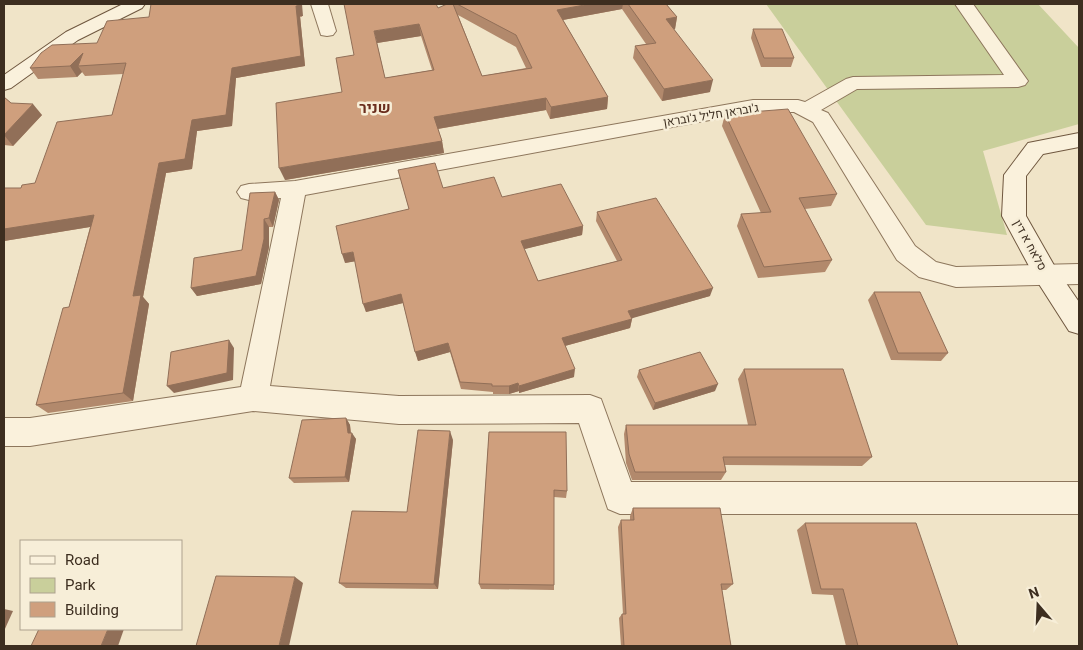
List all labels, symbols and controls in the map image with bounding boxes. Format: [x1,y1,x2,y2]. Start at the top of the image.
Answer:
district label: שניר [359,97,391,119]
street label: ג'ובראן חליל ג'ובראן [662,99,760,131]
street label: סלאח א דין [1009,216,1051,274]
legend [20,540,182,630]
text: Road [65,549,99,571]
text: Park [65,574,96,596]
north arrow [1013,580,1063,630]
text: N [1026,582,1042,605]
text: Building [65,599,119,621]

